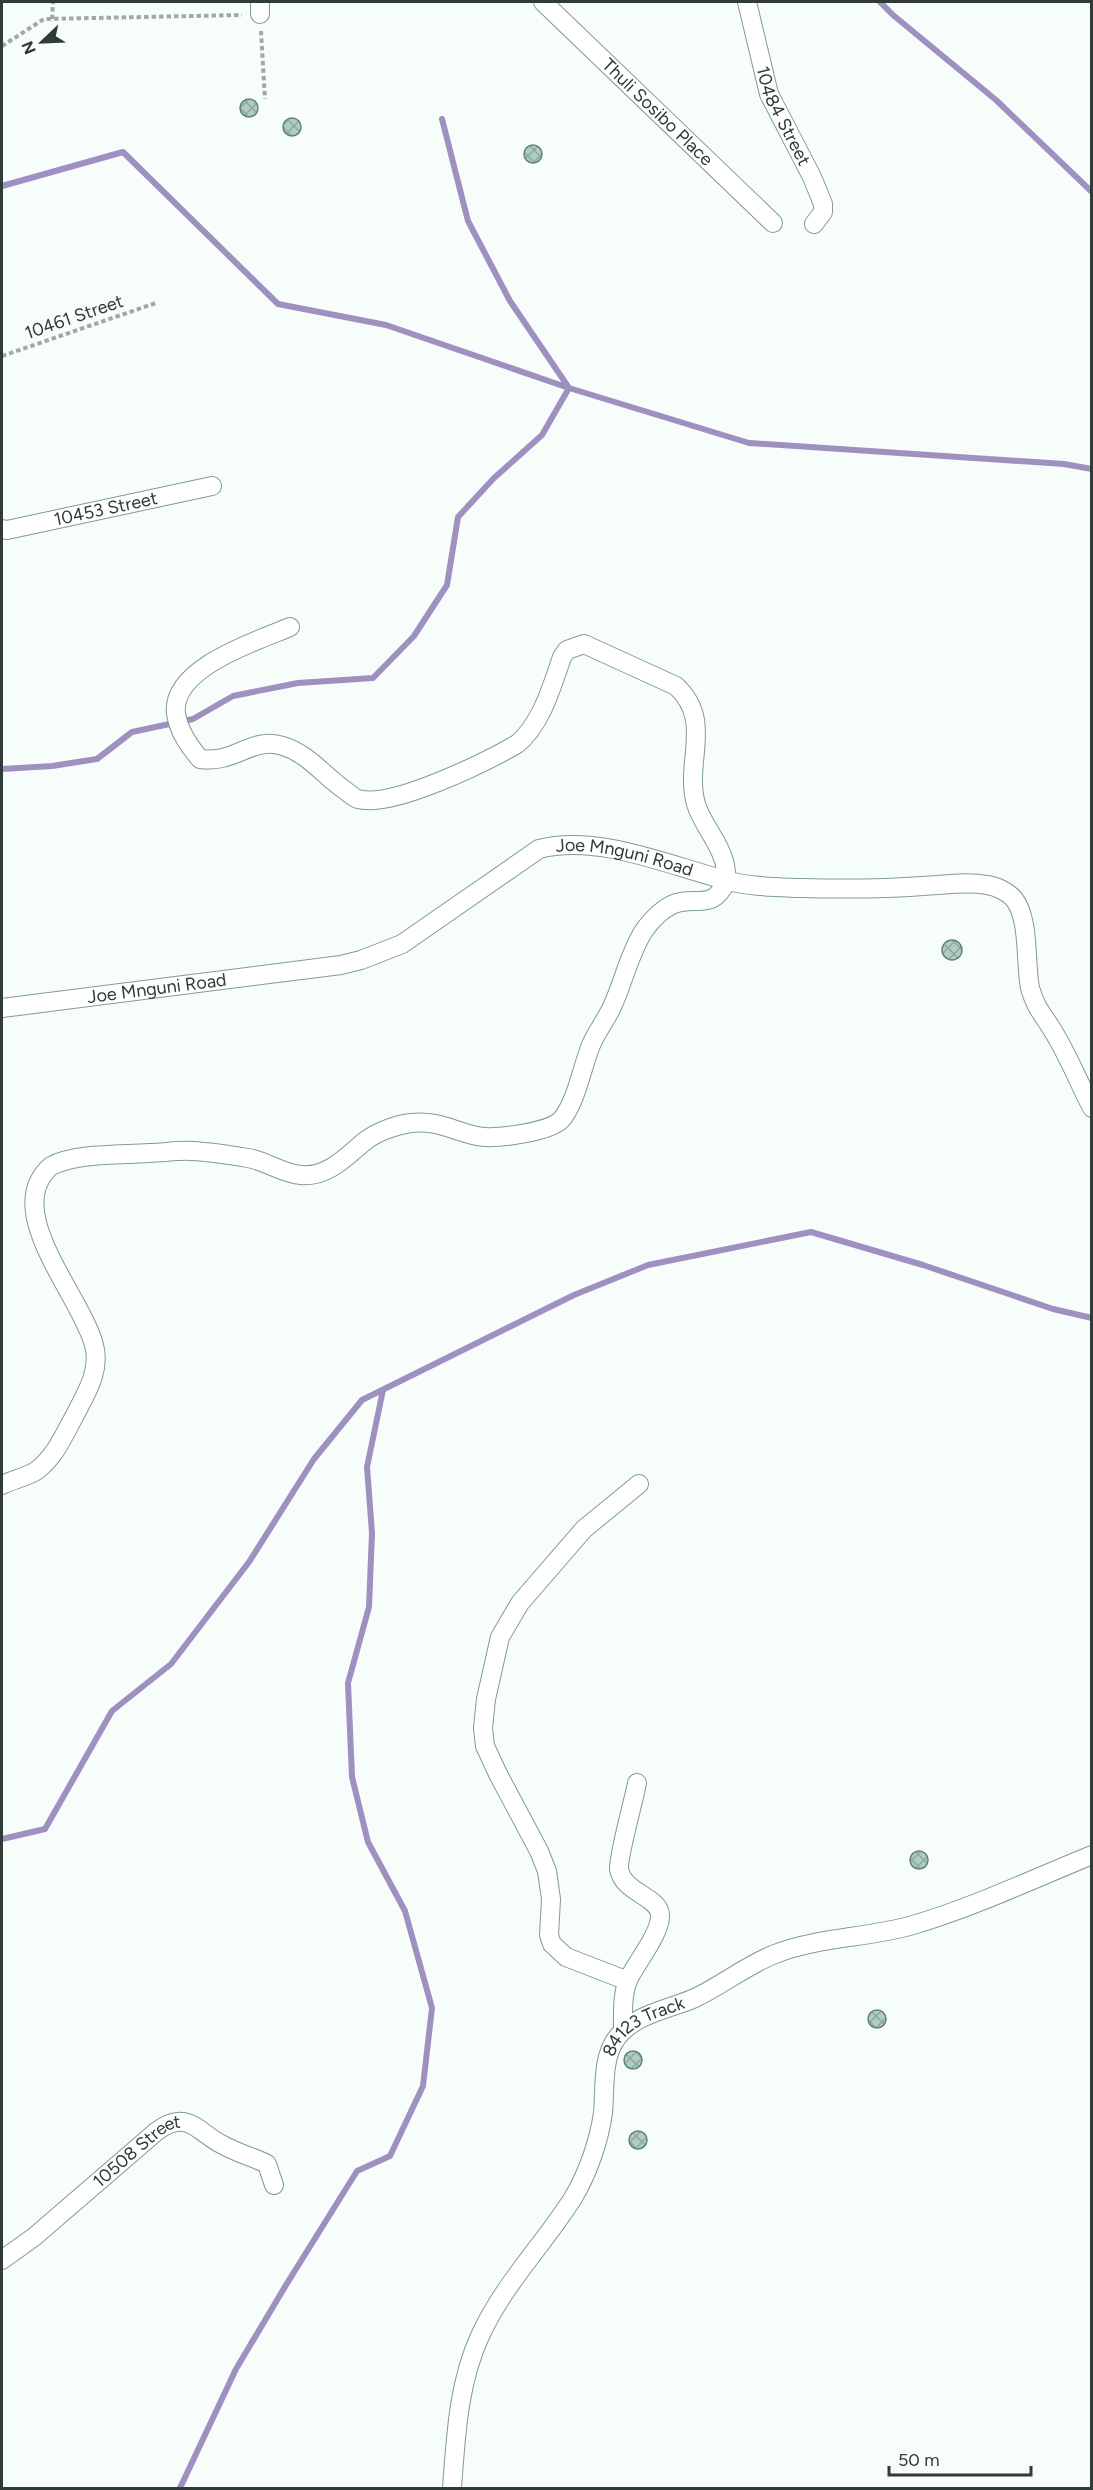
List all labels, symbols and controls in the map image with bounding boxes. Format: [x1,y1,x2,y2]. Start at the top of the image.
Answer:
north arrow [12,12,72,72]
text: N [17,38,40,57]
street label: Thuli Sosibo Place [598,54,718,171]
street label: 10484 Street [752,64,815,169]
street label: 10461 Street [22,290,126,344]
street label: 10453 Street [52,487,160,531]
street label: Joe Mnguni Road [555,834,696,881]
street label: Joe Mnguni Road [86,969,228,1008]
street label: 84123 Track [598,1992,688,2059]
street label: 10508 Street [88,2110,182,2192]
scale bar [889,2439,1032,2477]
text: 50 m [898,2449,940,2471]

